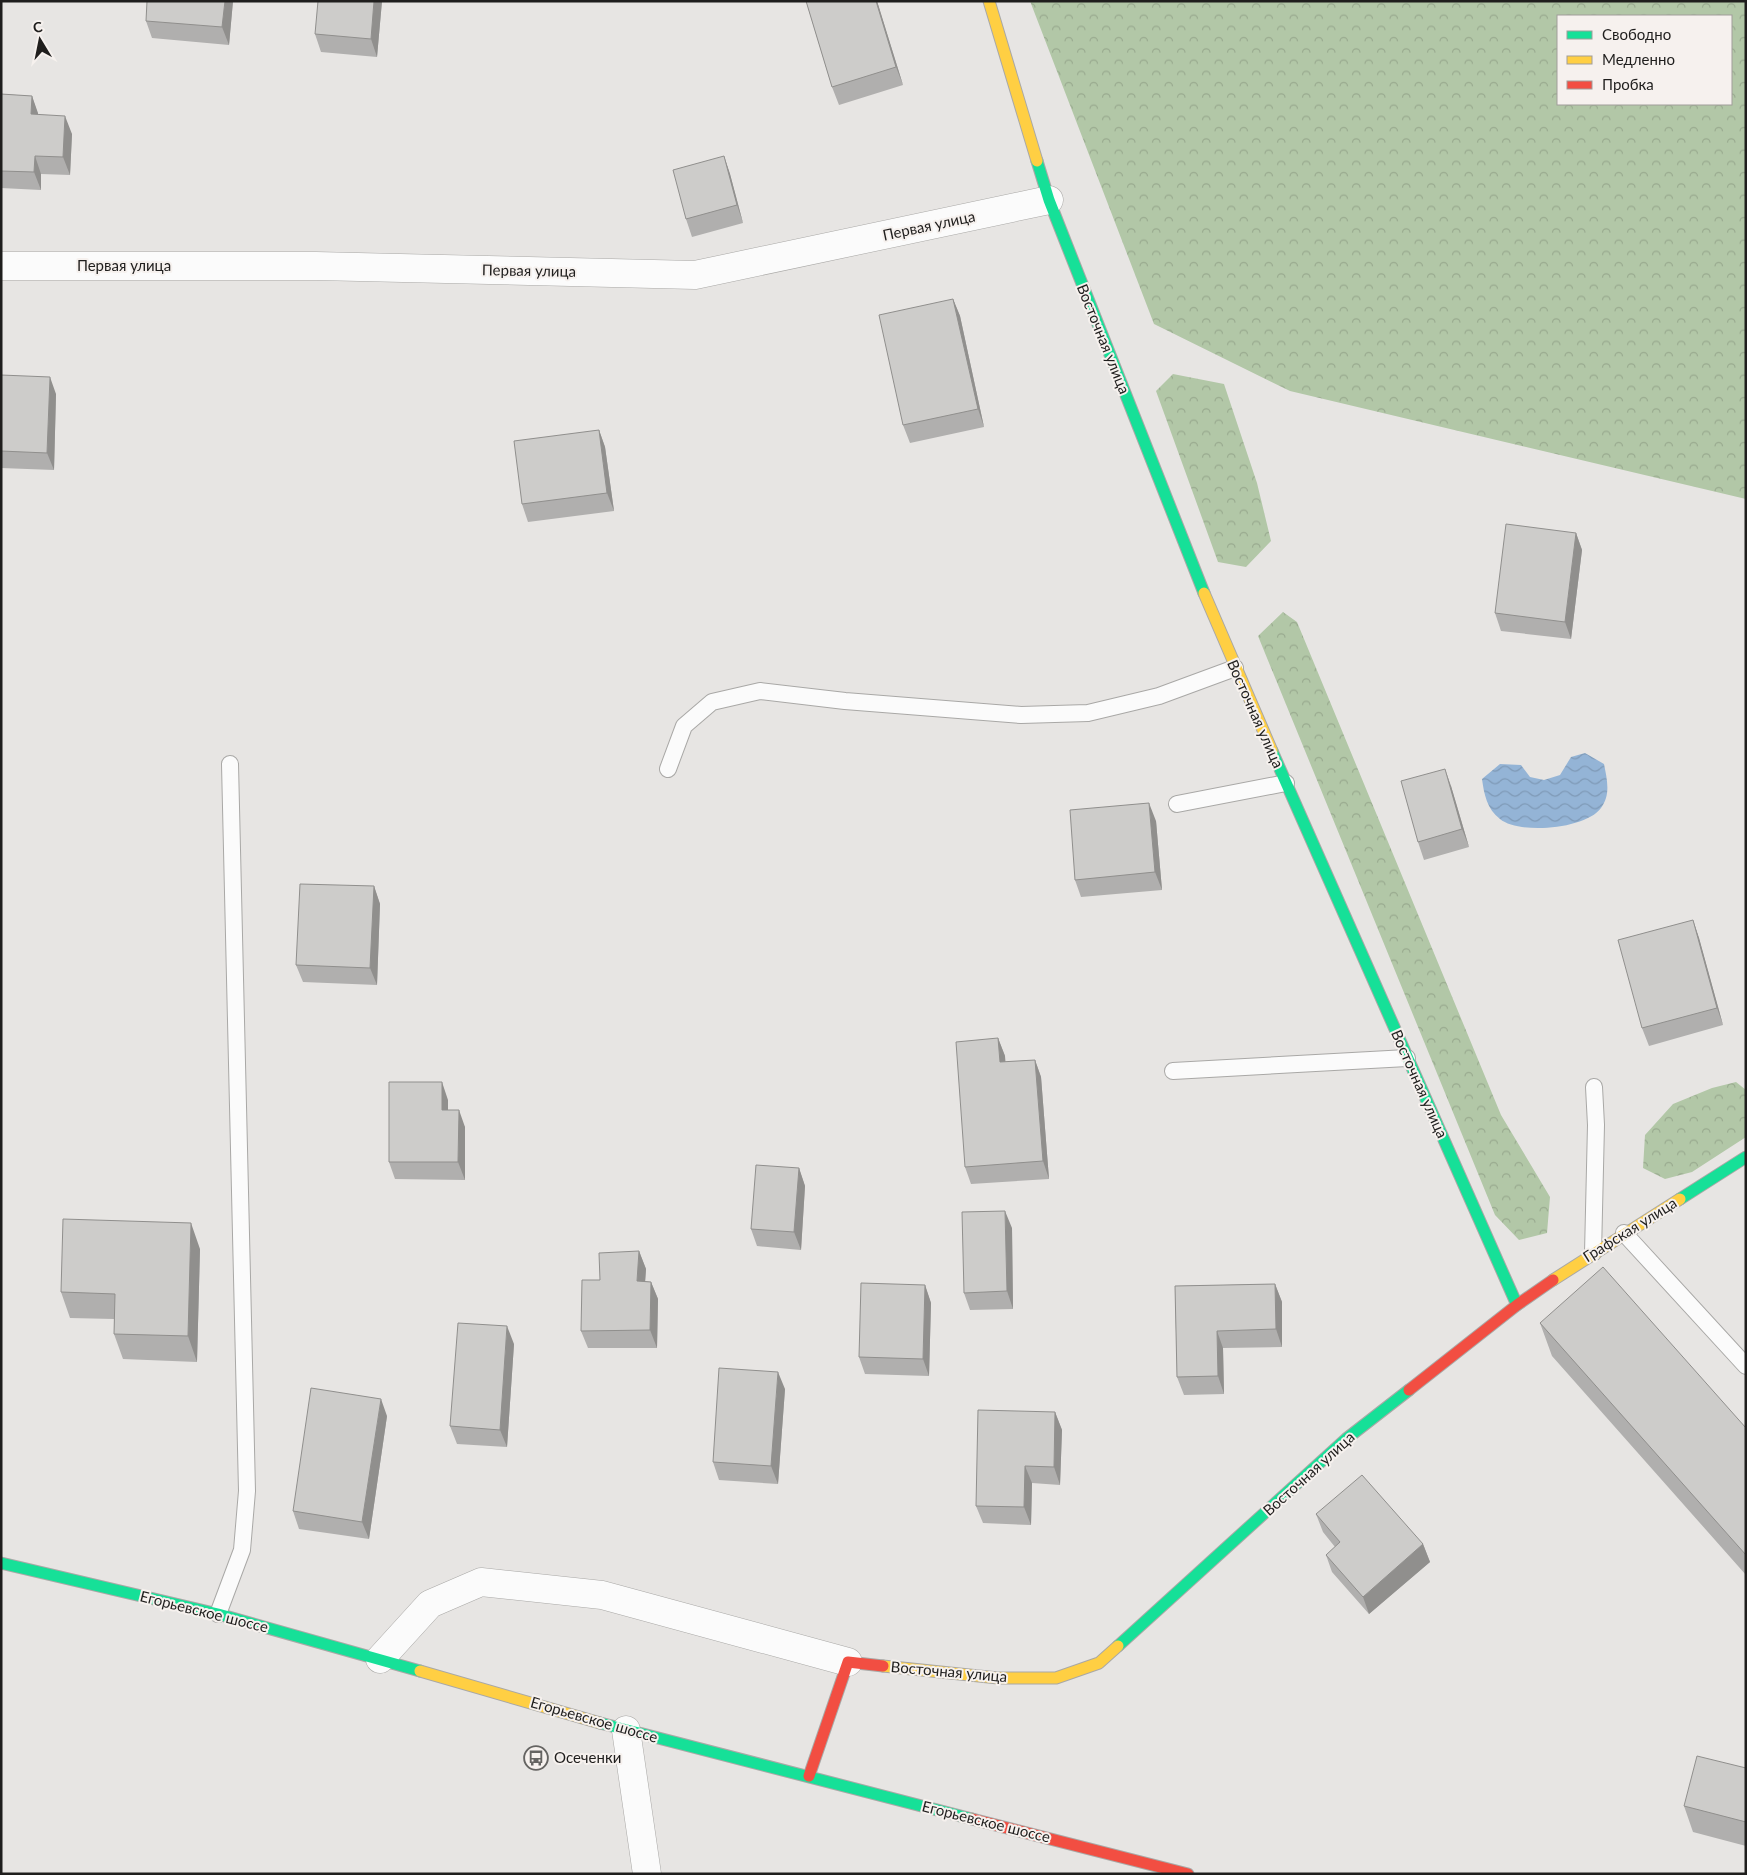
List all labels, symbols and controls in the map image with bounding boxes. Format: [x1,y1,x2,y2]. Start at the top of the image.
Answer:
north arrow [15,15,65,65]
legend [1557,15,1732,105]
text: С [32,17,44,36]
text: Свободно [1602,25,1671,43]
text: Медленно [1602,50,1675,68]
text: Пробка [1602,75,1654,93]
street label: Первая улица [881,206,977,244]
street label: Первая улица [77,256,171,274]
street label: Первая улица [482,260,576,280]
street label: Восточная улица [1074,281,1134,396]
street label: Восточная улица [1224,657,1288,771]
street label: Восточная улица [1388,1027,1452,1141]
street label: Графская улица [1579,1193,1680,1265]
street label: Восточная улица [1259,1427,1358,1519]
street label: Егорьевское шоссе [138,1586,270,1636]
street label: Восточная улица [890,1657,1008,1685]
street label: Егорьевское шоссе [529,1692,660,1746]
bus stop icon: Осеченки [523,1745,549,1771]
place label: Осеченки [554,1748,621,1766]
street label: Егорьевское шоссе [920,1796,1052,1846]

